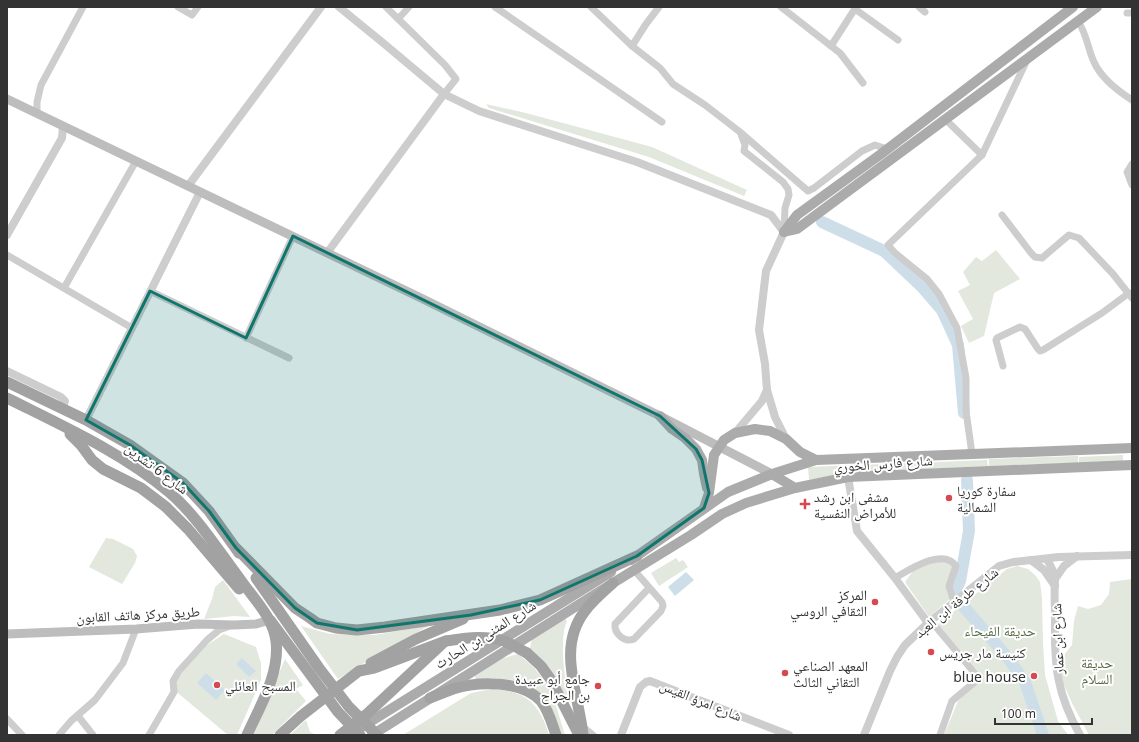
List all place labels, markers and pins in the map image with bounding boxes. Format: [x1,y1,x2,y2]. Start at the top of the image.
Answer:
place label: سفارة كوريا الشمالية [957,481,1016,516]
place label: مشفى ابن رشد للأمراض النفسية [814,487,896,522]
marker: سفارة كوريا الشمالية [944,493,954,503]
marker: مشفى ابن رشد للأمراض النفسية [799,498,811,510]
place label: المركز الثقافي الروسي [790,585,867,622]
marker: المركز الثقافي الروسي [870,597,880,607]
place label: كنيسة مار جريس [939,643,1026,662]
marker: كنيسة مار جريس [926,647,936,657]
place label: المعهد الصناعي التقاني الثالث [793,656,868,693]
place label: blue house [953,667,1026,686]
marker: المعهد الصناعي التقاني الثالث [780,668,790,678]
place label: جامع أبو عبيدة بن الجراح [515,669,590,705]
marker: blue house [1029,671,1039,681]
place label: المسبح العائلي [225,676,296,697]
marker: المسبح العائلي [212,680,222,690]
marker: جامع أبو عبيدة بن الجراح [593,681,603,691]

